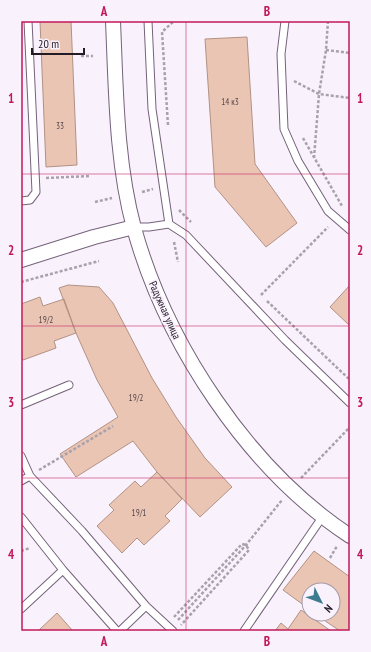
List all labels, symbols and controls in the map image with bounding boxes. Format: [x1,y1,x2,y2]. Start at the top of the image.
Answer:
text: A [100,3,108,20]
text: B [264,3,270,20]
scale bar [32,30,84,56]
text: 20 m [38,36,59,51]
text: 1 [8,90,14,107]
text: 1 [357,90,363,107]
house number: 14 к3 [221,96,239,107]
house number: 33 [56,120,64,131]
text: 2 [8,242,14,259]
text: 2 [357,242,363,259]
street label: Радужная улица [146,279,184,341]
house number: 19/2 [39,314,53,325]
house number: 19/2 [129,392,143,403]
text: 3 [8,394,14,411]
text: 3 [357,394,363,411]
house number: 19/1 [132,507,146,518]
text: 4 [8,546,15,563]
text: 4 [357,546,364,563]
north arrow [301,582,341,622]
text: N [321,602,336,616]
text: A [100,633,108,650]
text: B [264,633,270,650]

